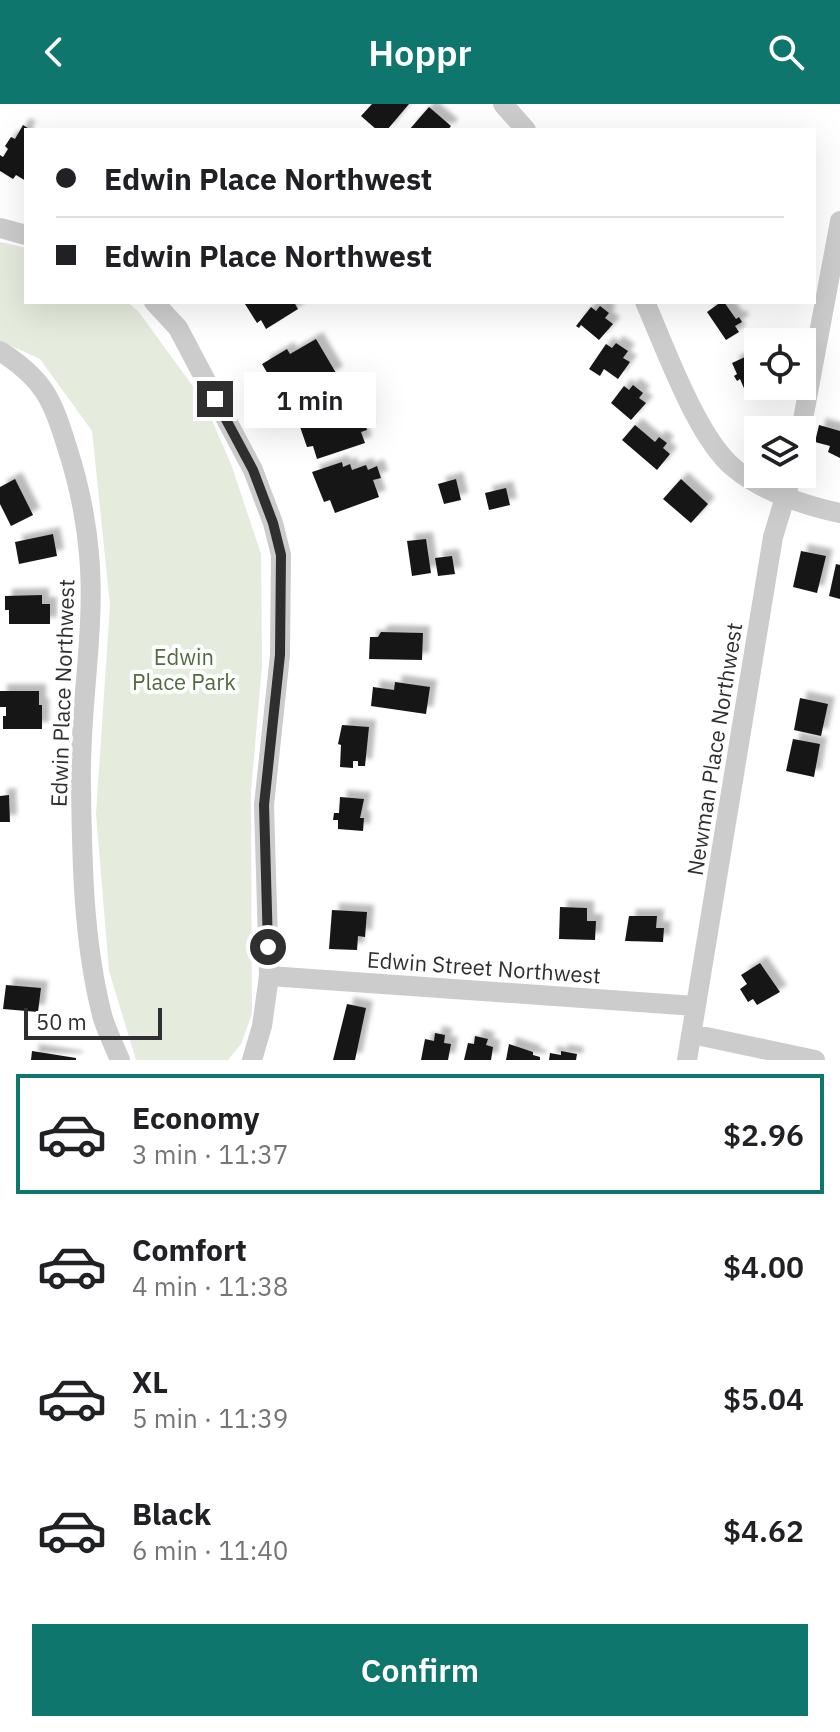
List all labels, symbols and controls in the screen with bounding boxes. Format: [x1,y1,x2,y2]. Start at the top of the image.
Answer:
text: Hoppr [368,29,472,76]
icon: back [32,30,76,74]
icon: search [764,30,808,74]
text: Edwin Place Northwest [104,159,432,198]
text: Edwin Place Northwest [104,236,432,275]
map controls [744,328,816,488]
button: locate [744,328,816,400]
callout: 1 min [243,371,375,427]
route end [197,381,233,417]
text: 1 min [276,383,344,417]
button: layers [744,416,816,488]
street label: Edwin Place Northwest [44,579,80,807]
street label: Newman Place Northwest [680,620,748,878]
park label: Edwin Place Park [132,642,236,696]
route start [250,929,286,965]
street label: Edwin Street Northwest [366,944,602,990]
scale bar [24,1004,162,1040]
text: 50 m [36,1007,87,1036]
icon: car [36,1098,108,1170]
text: Economy [132,1098,260,1137]
text: $2.96 [723,1115,804,1154]
text: 3 min · 11:37 [132,1137,288,1171]
icon: car [36,1230,108,1302]
text: Comfort [132,1230,247,1269]
text: $4.00 [723,1247,804,1286]
text: 4 min · 11:38 [132,1269,288,1303]
icon: car [36,1362,108,1434]
text: XL [132,1362,168,1401]
text: $5.04 [723,1379,804,1418]
text: 5 min · 11:39 [132,1401,288,1435]
icon: car [36,1494,108,1566]
text: Black [132,1494,211,1533]
text: $4.62 [723,1511,804,1550]
text: 6 min · 11:40 [132,1533,288,1567]
button: Confirm [32,1624,808,1716]

